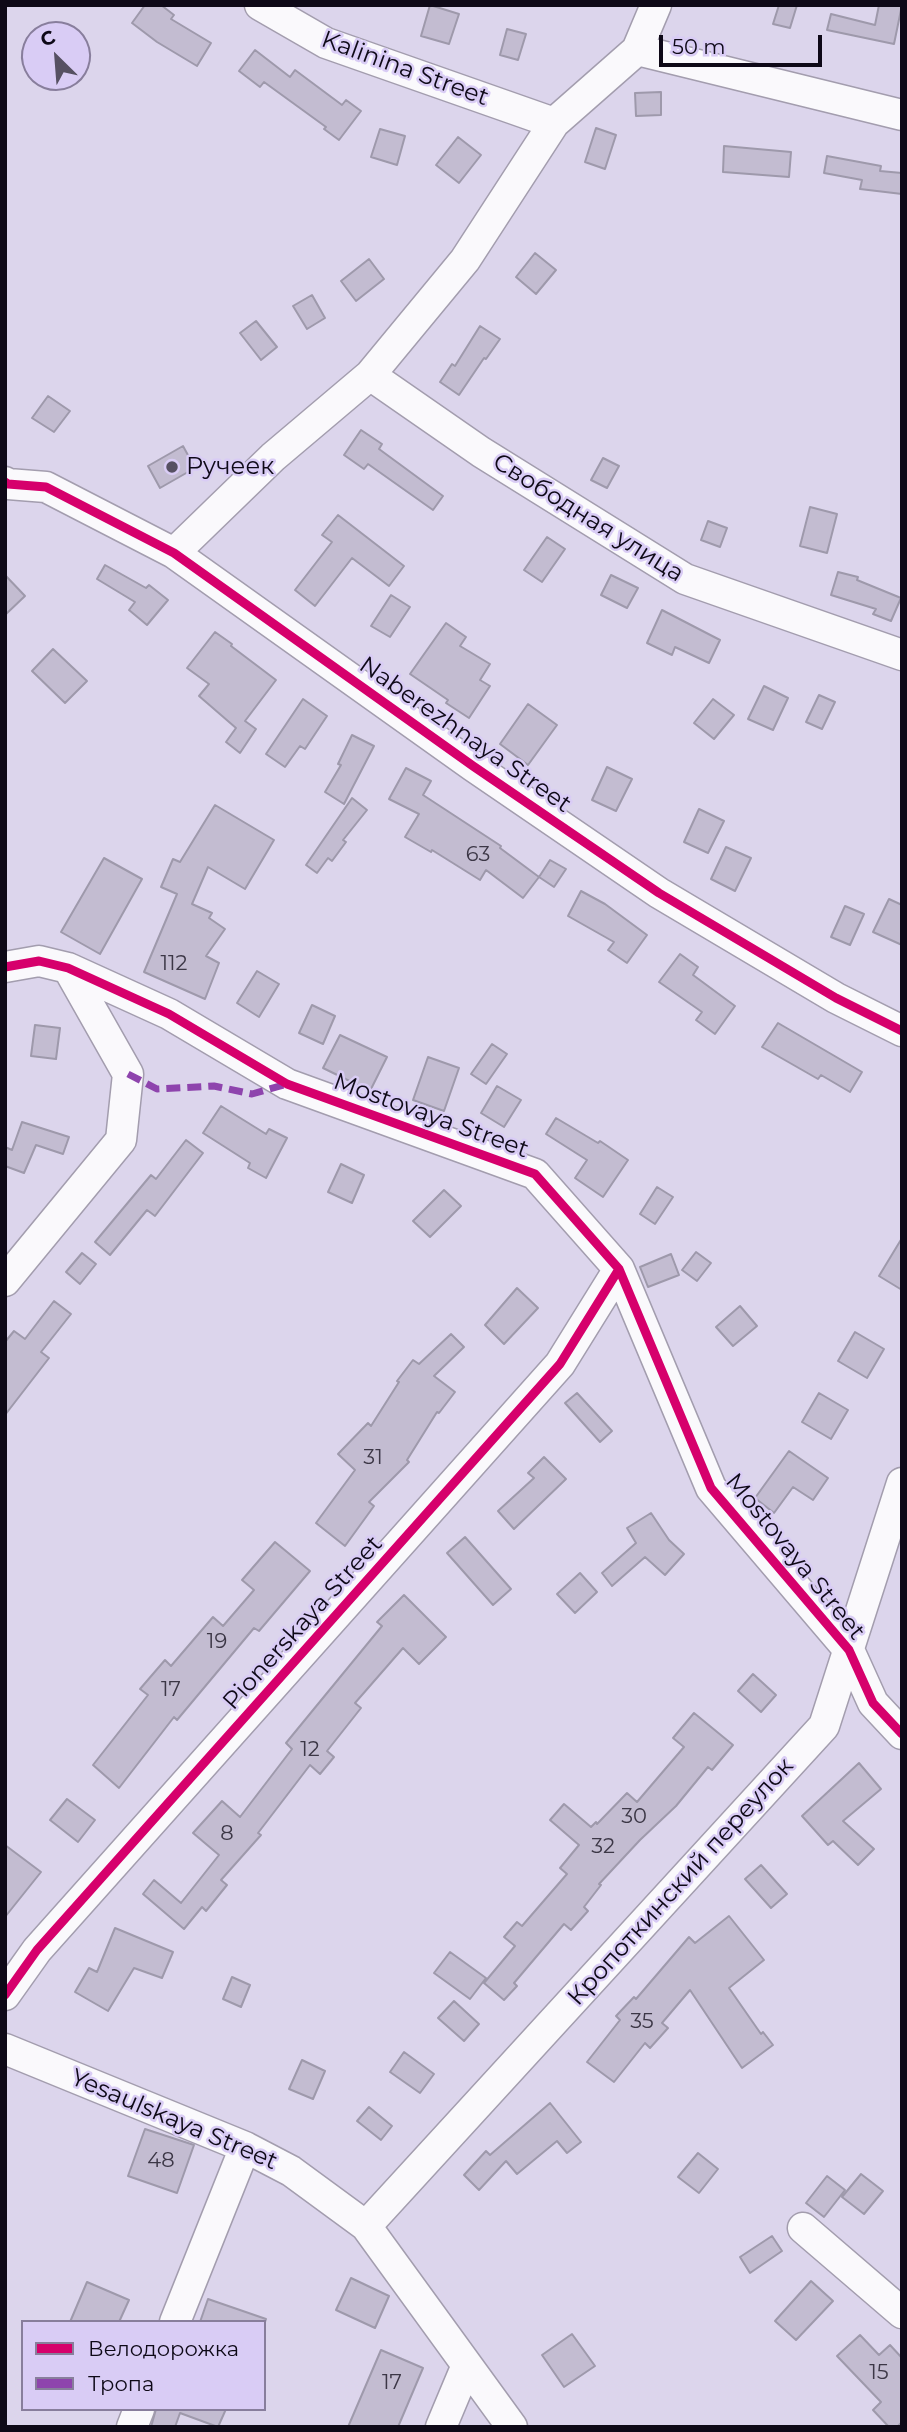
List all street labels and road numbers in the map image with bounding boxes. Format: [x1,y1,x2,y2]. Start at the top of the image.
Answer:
street label: Kalinina Street [318,25,492,113]
street label: Свободная улица [487,448,689,588]
street label: Naberezhnaya Street [353,651,577,819]
street label: Mostovaya Street [330,1067,532,1165]
street label: Mostovaya Street [719,1468,871,1646]
street label: Pionerskaya Street [217,1530,389,1716]
street label: Кропоткинский переулок [562,1752,800,2012]
street label: Yesaulskaya Street [66,2063,282,2177]

